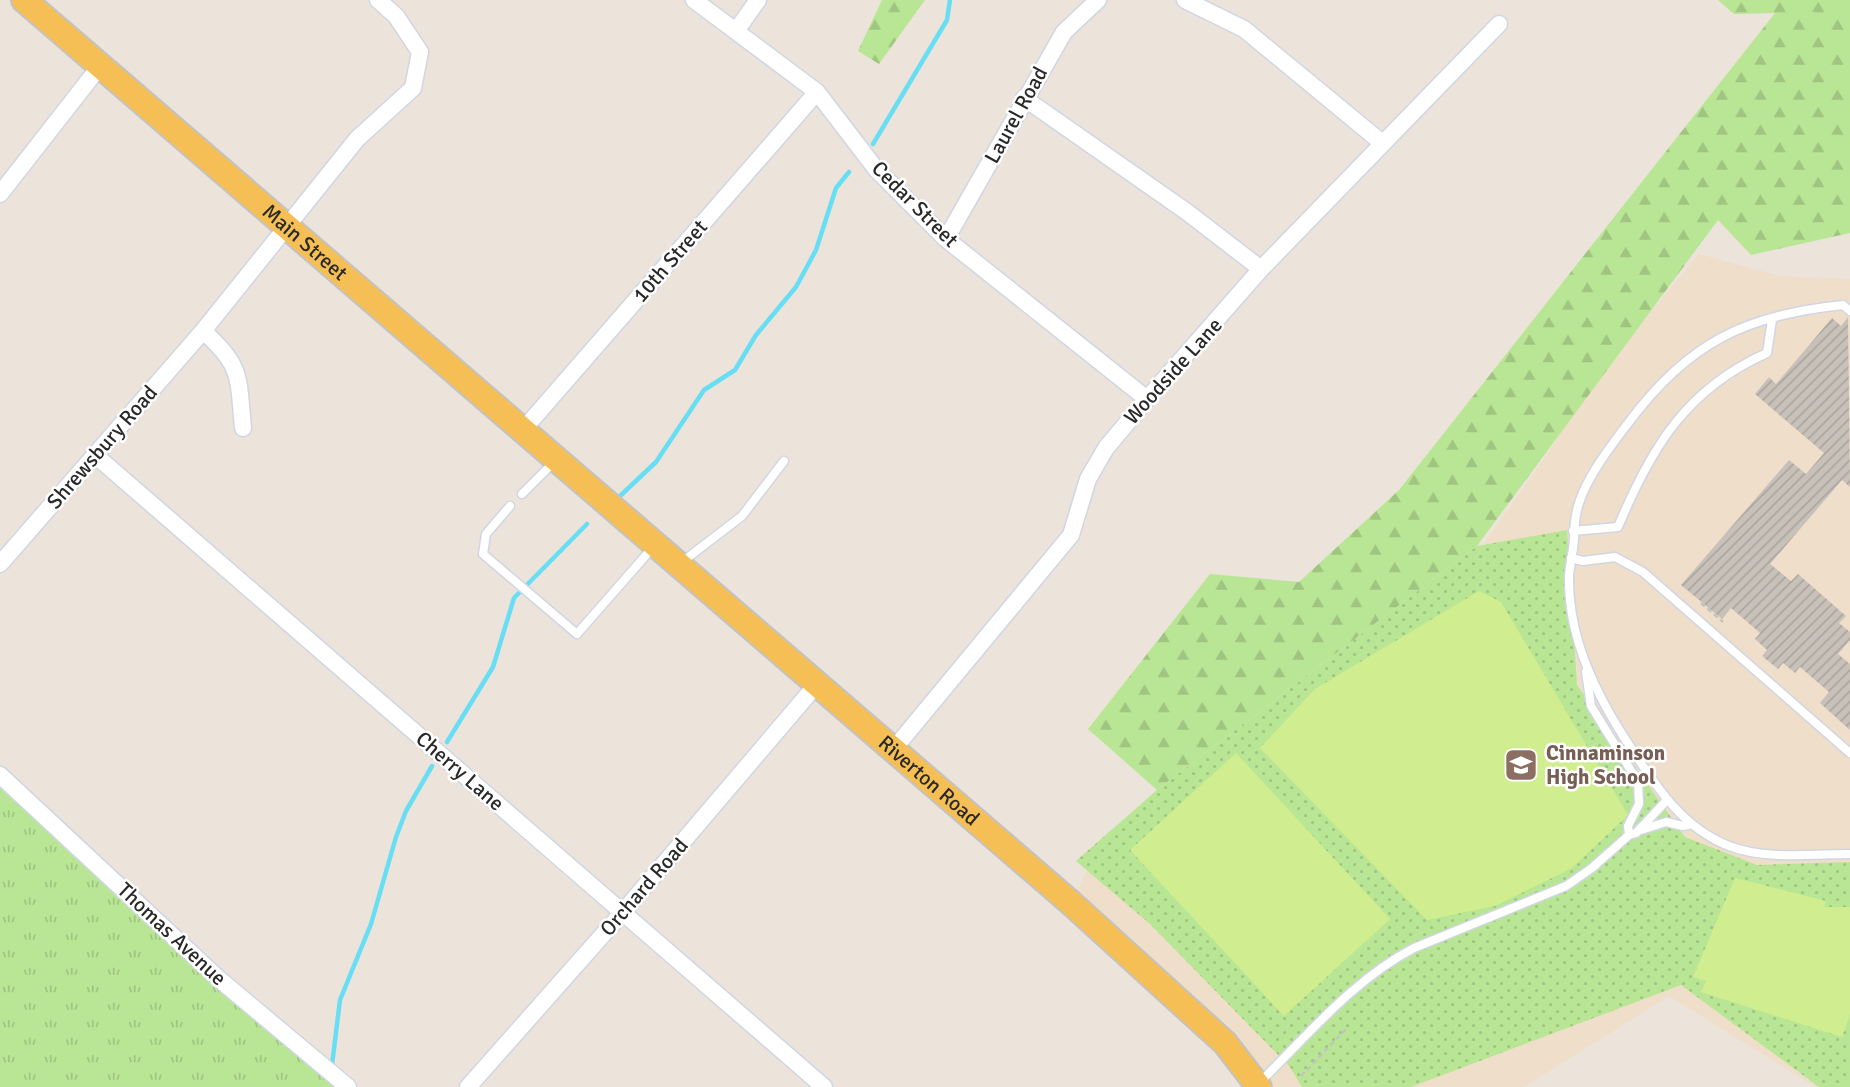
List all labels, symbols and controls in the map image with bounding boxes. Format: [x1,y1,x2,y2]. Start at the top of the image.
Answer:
street label: Laurel Road [979,62,1053,168]
street label: Cedar Street [866,155,964,253]
street label: Main Street [257,198,353,286]
street label: 10th Street [627,214,713,308]
street label: Woodside Lane [1118,312,1228,430]
street label: Shrewsbury Road [41,380,163,514]
street label: Cherry Lane [411,726,509,816]
street label: Riverton Road [873,730,985,831]
place label: Cinnaminson High School [1546,740,1665,790]
school or university icon: Cinnaminson High School [1502,746,1540,784]
street label: Orchard Road [594,833,694,941]
street label: Thomas Avenue [112,877,232,991]

